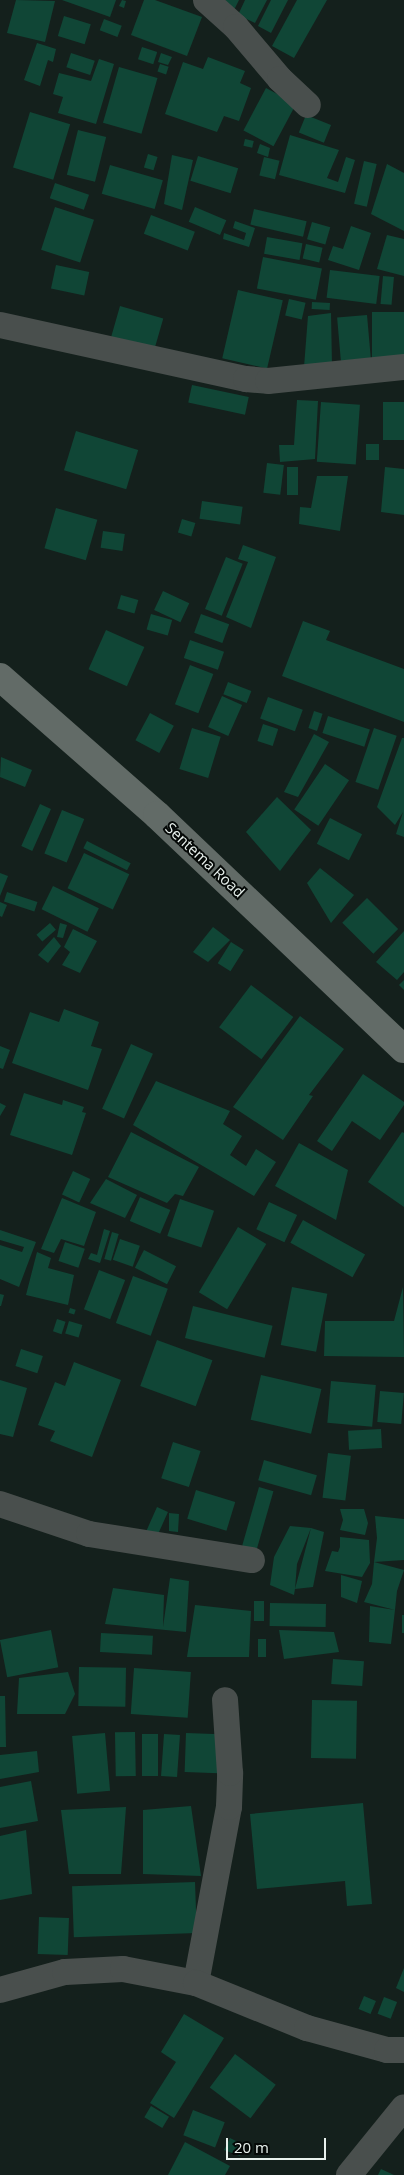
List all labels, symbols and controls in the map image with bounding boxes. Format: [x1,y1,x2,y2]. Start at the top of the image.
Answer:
street label: Sentema Road [162,819,248,901]
scale bar [229,2128,329,2160]
text: 20 m [234,2137,269,2157]

